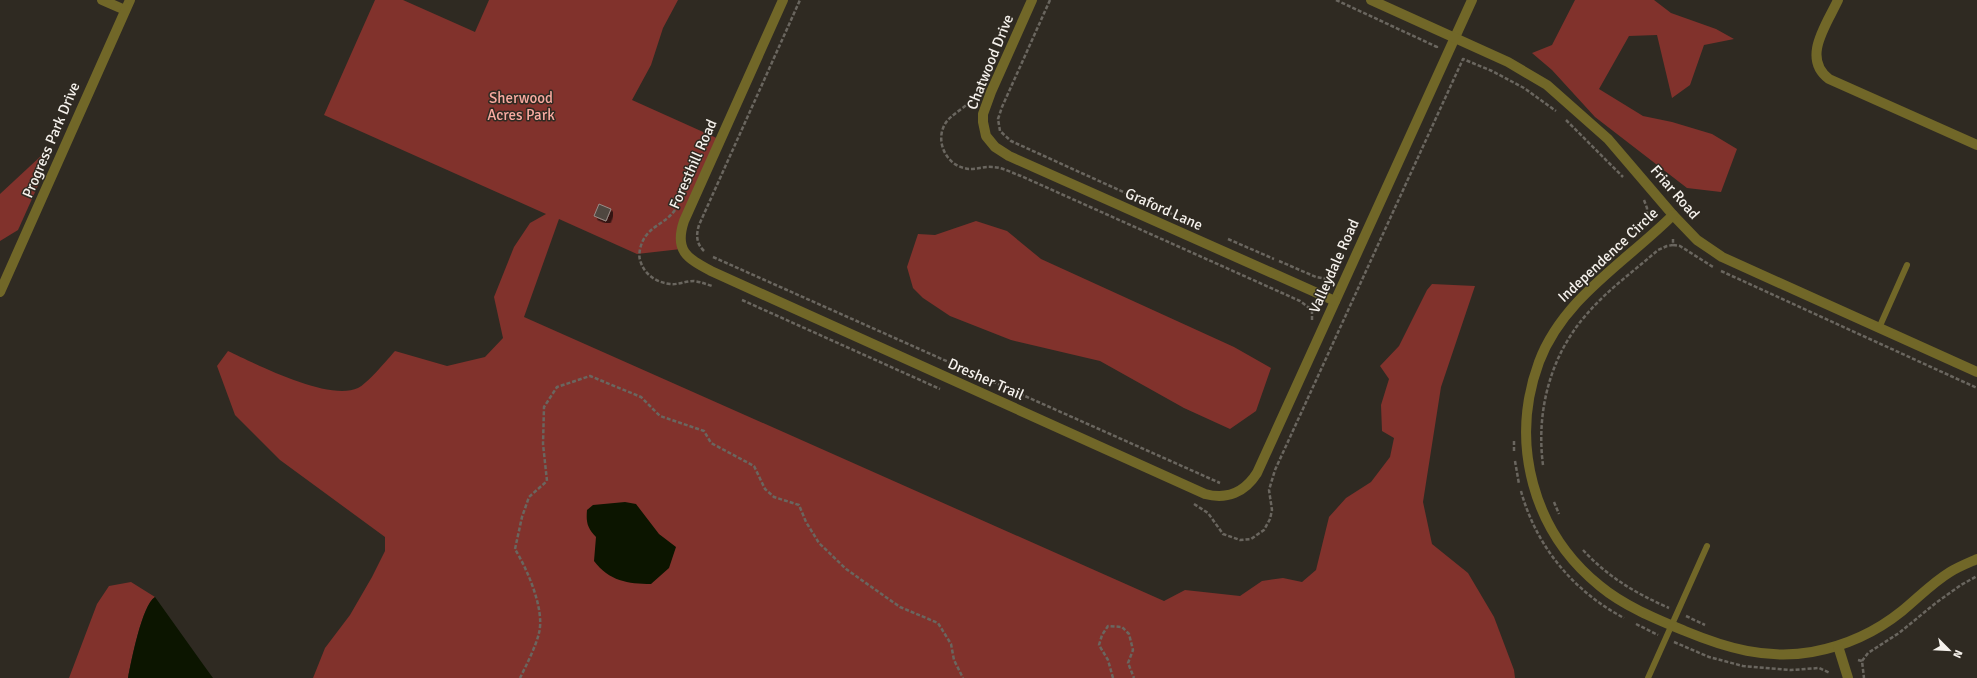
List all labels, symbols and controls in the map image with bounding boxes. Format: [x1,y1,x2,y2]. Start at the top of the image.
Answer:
street label: Chatwood Drive [963,12,1017,112]
street label: Progress Park Drive [18,79,84,201]
park label: Sherwood Acres Park [487,89,555,124]
street label: Foresthill Road [665,116,721,212]
street label: Friar Road [1647,161,1703,223]
street label: Graford Lane [1122,184,1206,234]
street label: Independence Circle [1554,204,1662,306]
street label: Valleydale Road [1305,216,1363,316]
street label: Dresher Trail [945,354,1027,404]
north arrow [1929,630,1969,670]
text: N [1950,648,1965,660]

